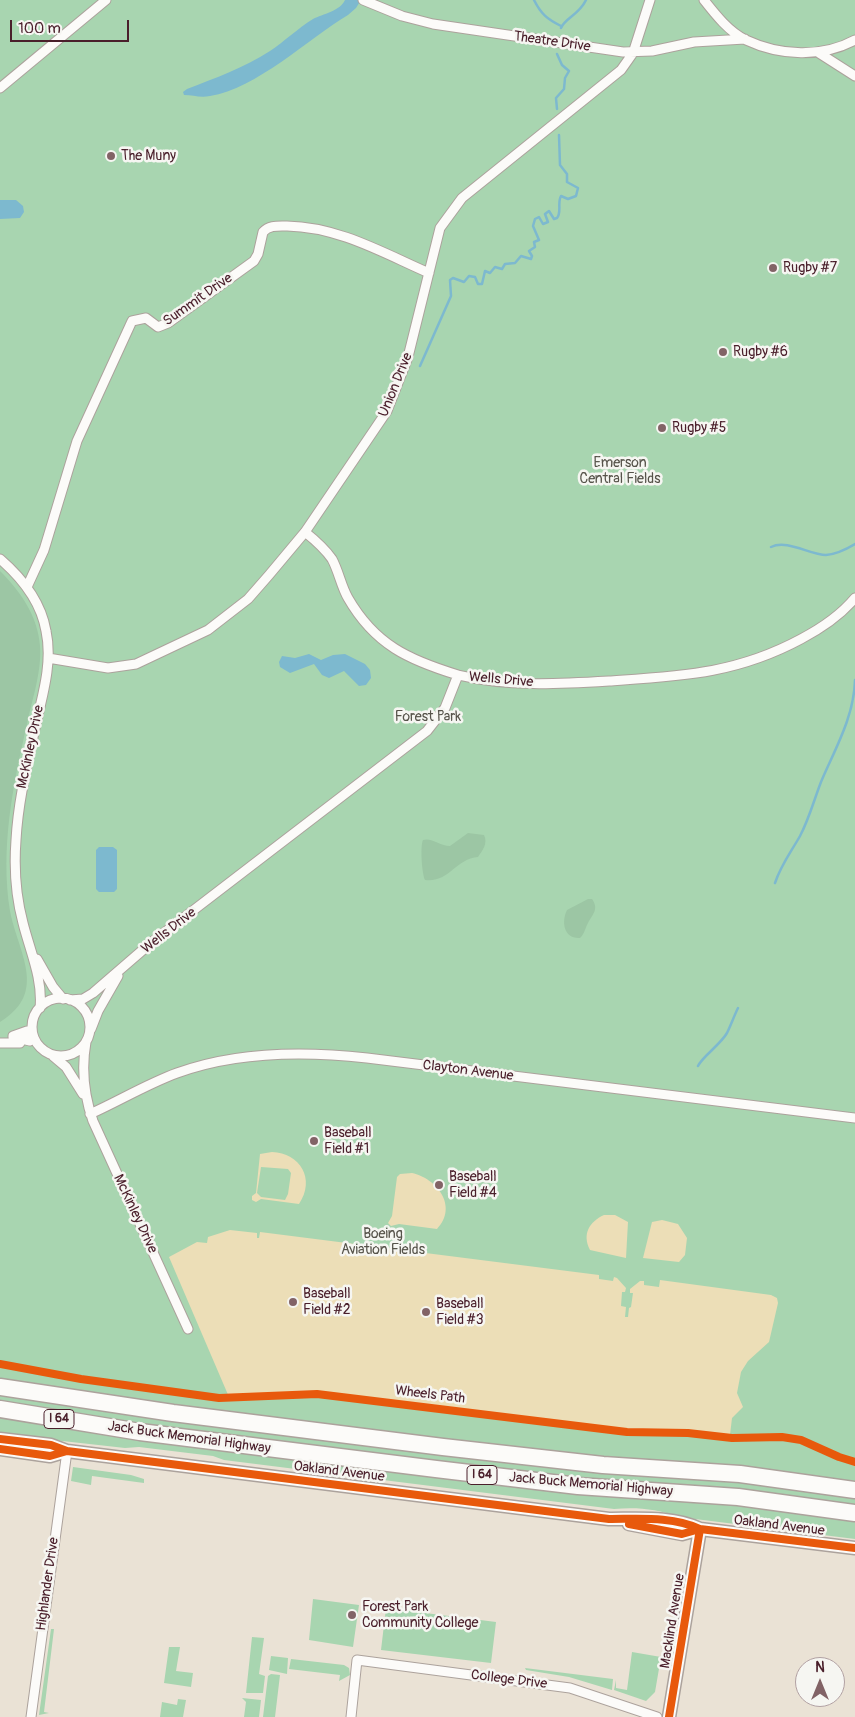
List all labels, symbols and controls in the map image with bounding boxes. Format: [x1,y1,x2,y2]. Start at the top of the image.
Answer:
scale bar [12,10,131,42]
text: 100 m [18,19,61,38]
street label: Theatre Drive [512,28,592,56]
place label: The Muny [121,148,176,164]
marker: The Muny [105,150,117,162]
place label: Rugby #7 [783,260,837,276]
marker: Rugby #7 [767,262,779,274]
street label: Summit Drive [160,270,236,330]
place label: Rugby #6 [733,344,788,360]
marker: Rugby #6 [717,346,729,358]
street label: Union Drive [375,350,417,420]
place label: Rugby #5 [672,420,726,436]
marker: Rugby #5 [656,422,668,434]
park label: Emerson Central Fields [580,455,660,488]
street label: Wells Drive [468,669,534,691]
street label: McKinley Drive [14,704,48,790]
park label: Forest Park [395,709,461,725]
street label: Wells Drive [138,904,200,958]
street label: Clayton Avenue [422,1057,514,1085]
place label: Baseball Field #1 [324,1125,372,1158]
marker: Baseball Field #1 [308,1135,320,1147]
place label: Baseball Field #4 [449,1169,497,1202]
street label: McKinley Drive [109,1172,161,1256]
marker: Baseball Field #4 [433,1179,445,1191]
park label: Boeing Aviation Fields [341,1226,425,1258]
place label: Baseball Field #2 [303,1286,351,1318]
marker: Baseball Field #2 [287,1296,299,1308]
place label: Baseball Field #3 [436,1296,484,1328]
marker: Baseball Field #3 [420,1306,432,1318]
street label: Wheels Path [394,1382,466,1408]
road number: I 64 [44,1410,74,1428]
street label: Jack Buck Memorial Highway [106,1418,272,1458]
street label: Oakland Avenue [293,1458,385,1486]
road number: I 64 [467,1466,497,1484]
street label: Jack Buck Memorial Highway [508,1469,674,1501]
street label: Oakland Avenue [733,1512,825,1540]
street label: Highlander Drive [33,1536,63,1632]
street label: Macklind Avenue [657,1572,689,1670]
place label: Forest Park Community College [362,1599,478,1631]
marker: Forest Park Community College [346,1609,358,1621]
north arrow [795,1657,845,1707]
text: N [815,1659,825,1676]
street label: College Drive [470,1667,548,1693]

